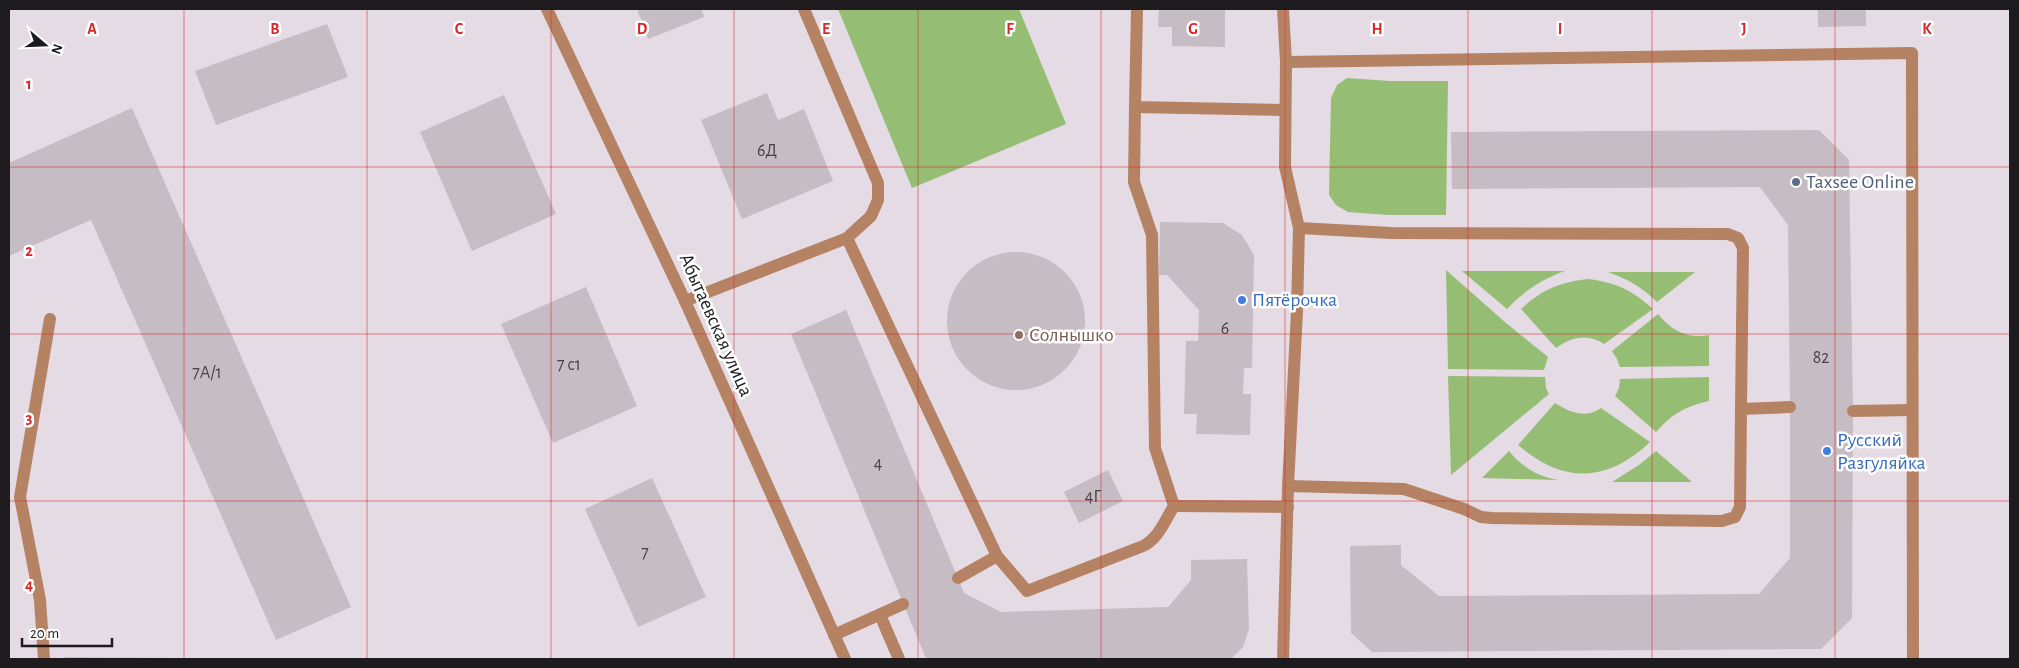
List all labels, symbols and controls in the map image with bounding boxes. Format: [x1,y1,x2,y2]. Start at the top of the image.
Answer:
north arrow [20,20,70,70]
text: A [87,21,97,37]
text: B [270,21,280,37]
text: C [455,21,464,37]
text: D [637,21,648,37]
text: E [822,21,830,37]
text: F [1006,21,1014,37]
text: G [1188,21,1198,37]
text: H [1371,21,1383,37]
text: I [1558,21,1562,37]
text: J [1741,21,1747,37]
text: K [1922,21,1932,37]
text: N [48,42,65,56]
text: 1 [26,76,32,92]
house number: 6Д [757,142,777,160]
place label: Taxsee Online [1806,172,1914,192]
marker: Taxsee Online [1790,176,1802,188]
text: 2 [25,243,33,259]
street label: Абытаевская улица [676,251,756,399]
place label: Пятёрочка [1252,290,1337,310]
marker: Пятёрочка [1236,294,1248,306]
house number: 6 [1221,320,1229,338]
place label: Солнышко [1029,325,1114,345]
marker: Солнышко [1013,329,1025,341]
house number: 82 [1813,349,1829,367]
house number: 7 с1 [557,356,581,374]
house number: 7А/1 [192,364,222,382]
text: 3 [26,410,33,426]
place label: Русский Разгуляйка [1837,430,1926,473]
marker: Русский Разгуляйка [1821,445,1833,457]
house number: 4 [874,455,883,473]
house number: 4Г [1085,488,1101,506]
house number: 7 [641,544,649,562]
text: 4 [25,577,33,593]
scale bar [22,616,112,648]
text: 20 m [30,626,59,641]

